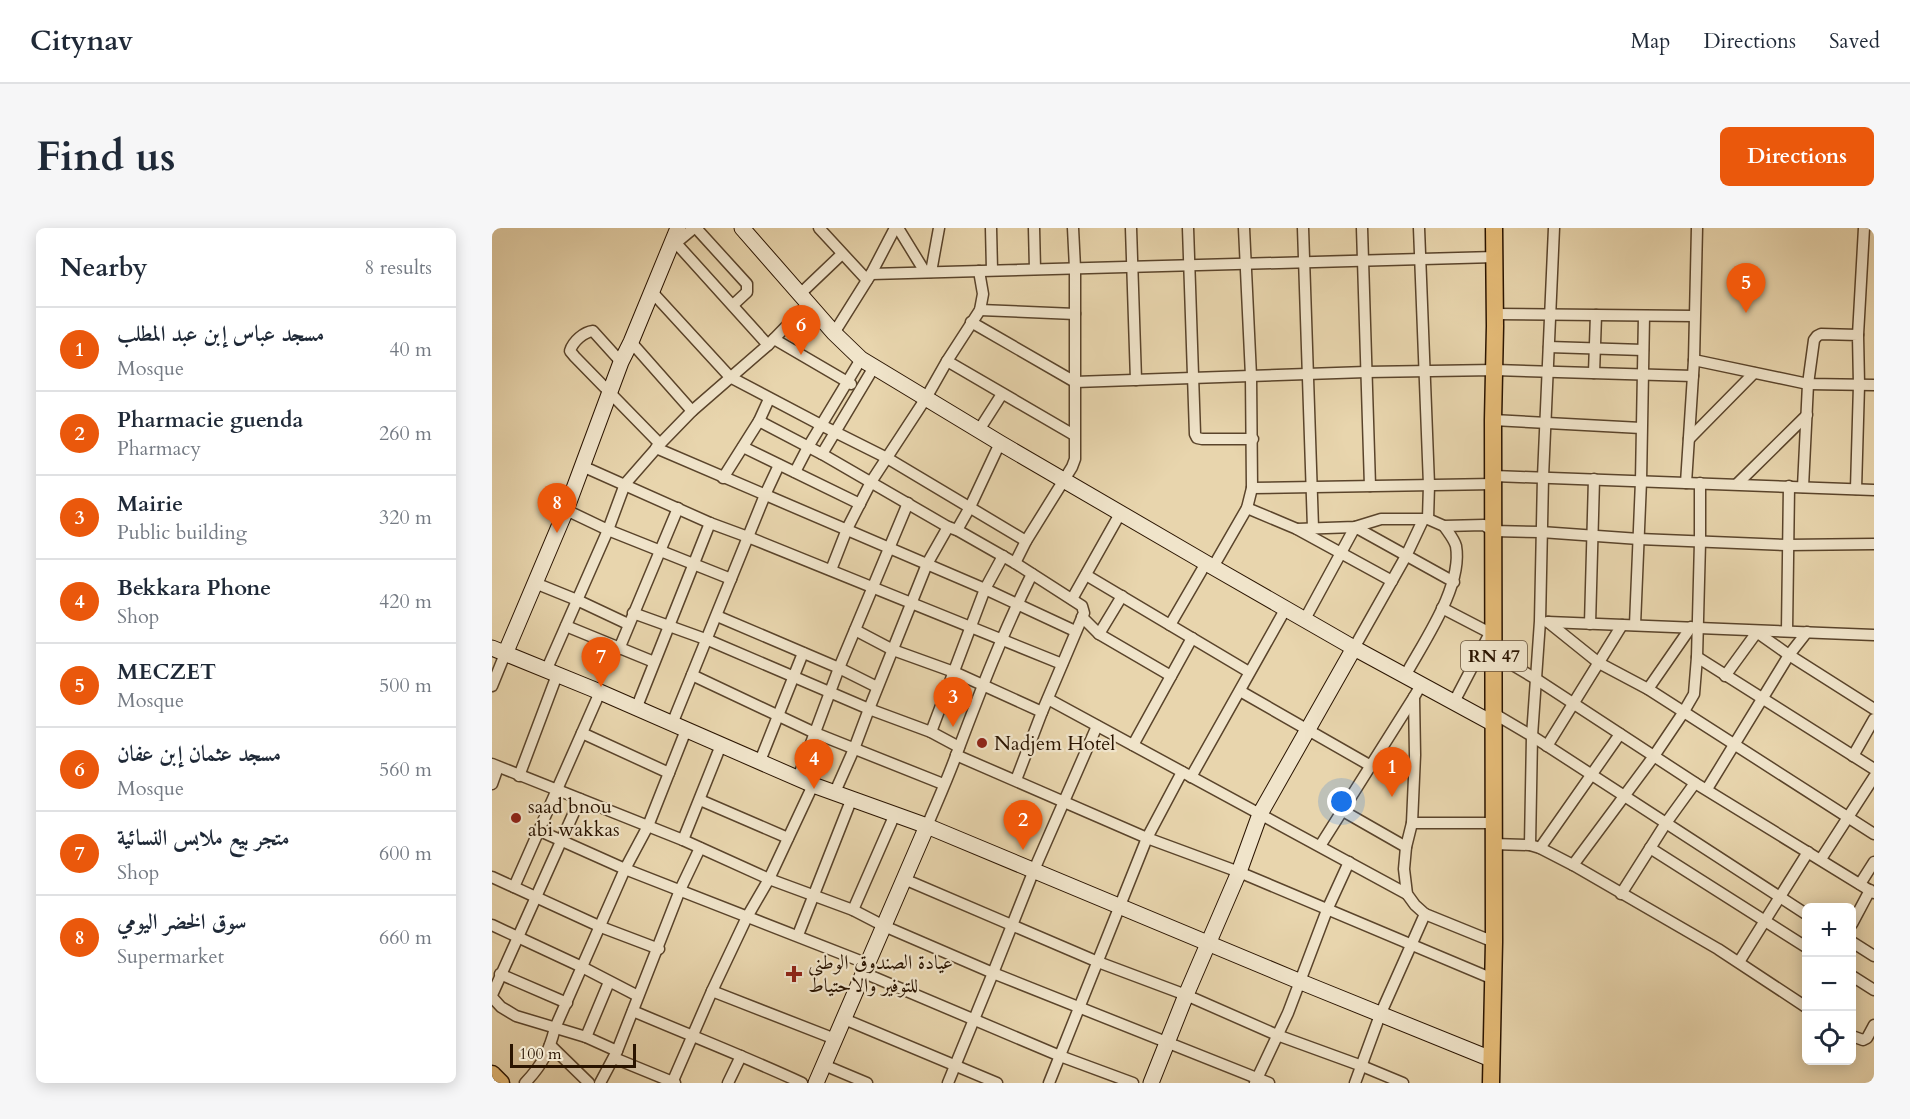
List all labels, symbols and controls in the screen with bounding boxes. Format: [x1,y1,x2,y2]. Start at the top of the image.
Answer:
text: Citynav [30,22,133,60]
text: Map [1630,27,1670,56]
text: Directions [1703,27,1796,56]
text: Saved [1829,27,1880,56]
button: Directions [1720,127,1874,186]
text: Find us [36,128,176,185]
text: Nearby [60,250,148,285]
text: 8 results [364,254,432,281]
pin: 5 [1726,264,1766,313]
pin: 6 [782,306,820,355]
text: مسجد عباس إبن عبد المطلب [117,319,324,349]
text: 1 [74,336,85,363]
text: 40 m [389,336,432,363]
text: Mosque [117,355,184,382]
text: Pharmacie guenda [117,405,303,435]
text: 2 [74,420,85,447]
text: 260 m [379,420,432,447]
text: Pharmacy [117,435,201,462]
pin: 8 [538,484,576,533]
text: Mairie [117,489,183,519]
text: 3 [74,504,85,531]
text: 320 m [379,504,432,531]
text: Public building [117,519,247,546]
text: Bekkara Phone [117,573,271,603]
text: 4 [74,588,85,615]
text: 420 m [379,588,432,615]
text: Shop [117,603,159,630]
pin: 7 [582,638,620,687]
road number: RN 47 [1461,641,1527,671]
text: MECZET [117,657,216,687]
text: 5 [74,672,85,699]
text: 500 m [379,672,432,699]
pin: 3 [934,678,972,727]
text: Mosque [117,687,184,714]
place label: Nadjem Hotel [994,730,1115,757]
marker: Nadjem Hotel [975,736,989,750]
text: مسجد عثمان إبن عفان [117,739,281,769]
pin: 4 [794,740,834,789]
pin: 1 [1372,748,1412,797]
text: 6 [74,756,85,783]
text: 560 m [379,756,432,783]
text: Mosque [117,775,184,802]
your location [1327,787,1356,816]
place label: saad bnou abi wakkas [528,793,620,843]
pin: 2 [1004,800,1042,850]
marker: saad bnou abi wakkas [509,811,523,825]
text: متجر بيع ملابس النسائية [117,823,290,853]
text: 7 [74,840,85,867]
text: 600 m [379,840,432,867]
text: Shop [117,859,159,886]
map controls [1802,903,1856,1065]
button: + [1802,903,1856,957]
text: سوق الخضر اليومي [117,907,247,937]
text: 8 [74,924,85,951]
text: 660 m [379,924,432,951]
text: Supermarket [117,943,224,970]
place label: عيادة الصندوق الوطني للتوفير والاحتياط [808,949,953,999]
button: − [1802,957,1856,1011]
marker: عيادة الصندوق الوطني للتوفير والاحتياط [785,965,803,983]
button: locate [1802,1011,1856,1065]
scale bar [510,1041,636,1068]
text: 100 m [519,1043,561,1065]

